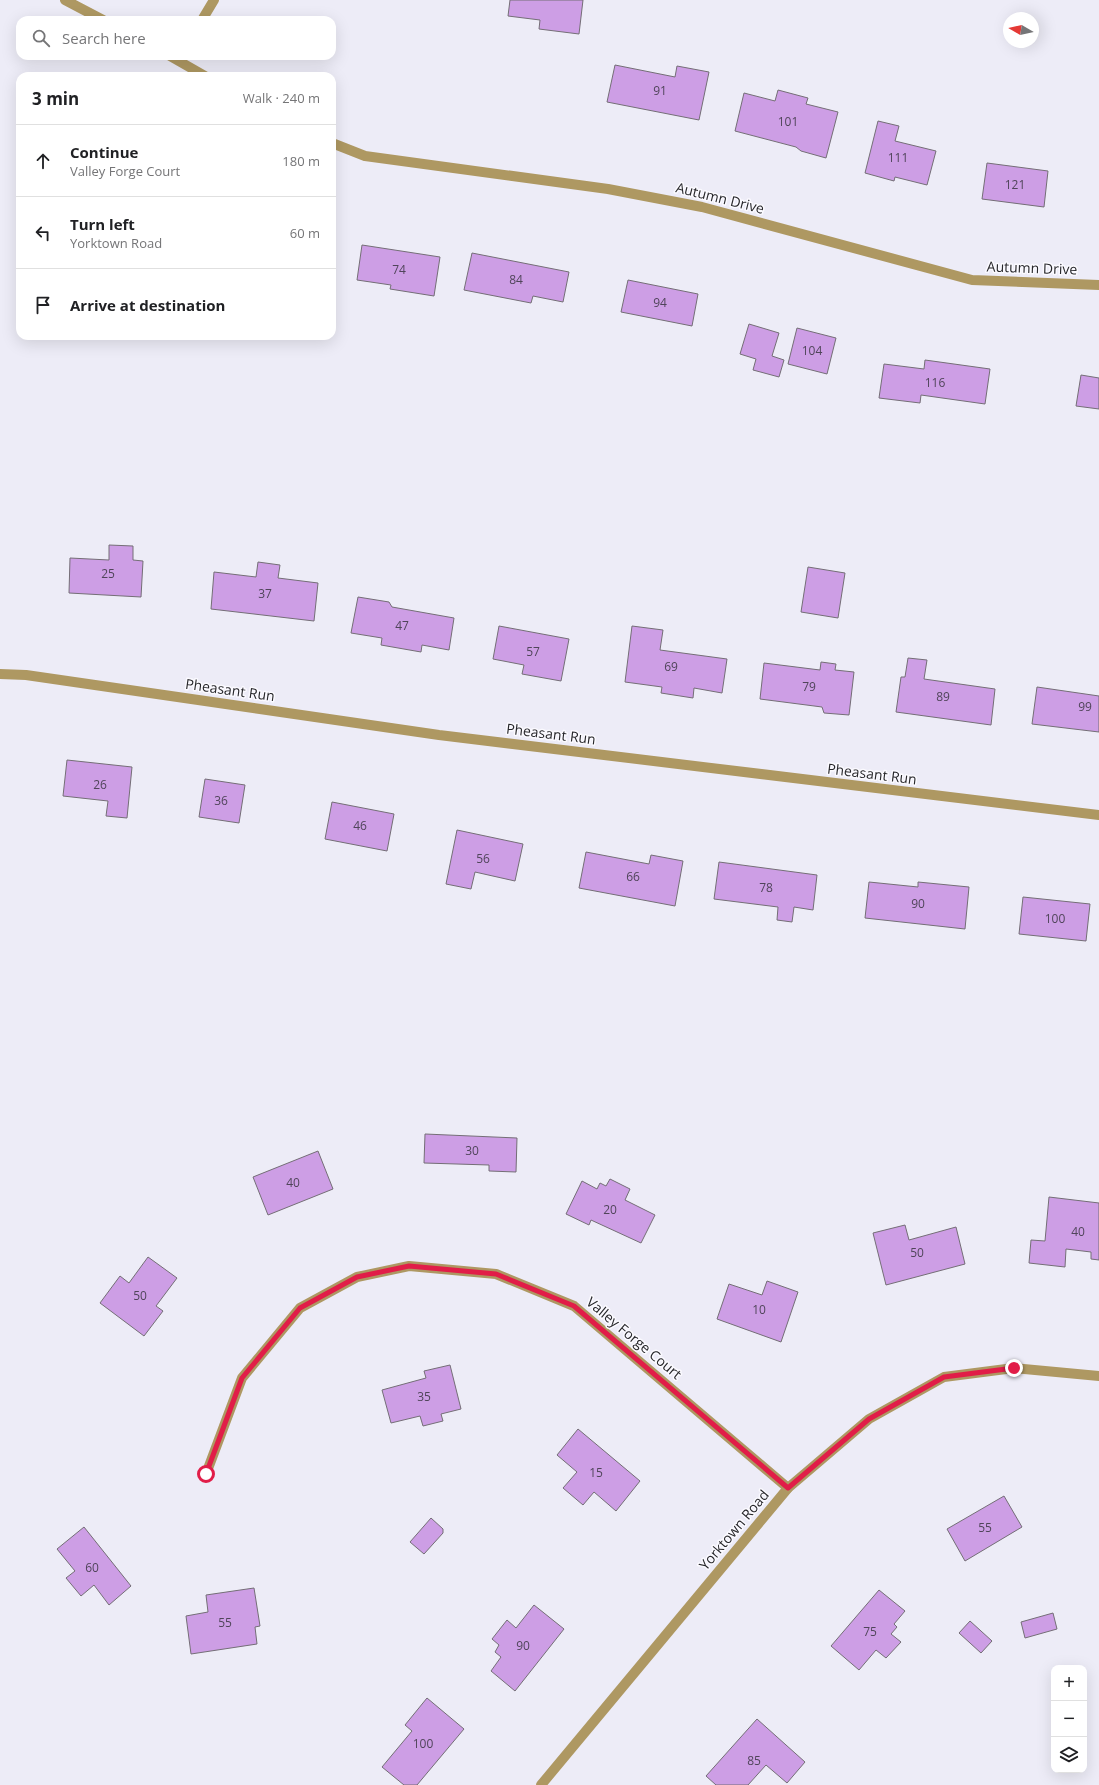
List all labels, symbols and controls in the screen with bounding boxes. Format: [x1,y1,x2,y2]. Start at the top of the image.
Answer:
north arrow [1003,12,1039,48]
search box [16,16,336,60]
icon: search [30,27,52,49]
text: Search here [62,28,146,48]
house number: 91 [653,82,667,99]
text: 3 min [32,87,79,110]
text: Walk · 240 m [243,89,320,107]
house number: 101 [778,113,798,130]
text: Continue [70,142,138,162]
house number: 111 [888,149,908,166]
icon: ahead [32,150,54,172]
text: 180 m [282,152,320,170]
text: Valley Forge Court [70,162,180,180]
house number: 121 [1005,176,1025,193]
street label: Autumn Drive [674,177,766,218]
text: Turn left [70,214,135,234]
icon: left [32,222,54,244]
text: 60 m [290,224,320,242]
text: Yorktown Road [70,234,162,252]
street label: Autumn Drive [986,256,1078,279]
house number: 74 [392,261,406,278]
house number: 84 [509,271,523,288]
icon: arrive [32,294,54,316]
house number: 94 [653,294,667,311]
text: Arrive at destination [70,295,225,315]
house number: 104 [802,342,822,359]
house number: 116 [925,374,945,391]
house number: 25 [101,565,115,582]
house number: 37 [258,585,272,602]
house number: 47 [395,617,409,634]
house number: 57 [526,643,540,660]
house number: 69 [664,658,678,675]
street label: Pheasant Run [184,674,276,705]
house number: 79 [802,678,816,695]
house number: 89 [936,688,950,705]
house number: 99 [1078,698,1092,715]
street label: Pheasant Run [505,719,597,748]
street label: Pheasant Run [826,759,918,788]
house number: 26 [93,776,107,793]
house number: 36 [214,792,228,809]
house number: 46 [353,817,367,834]
house number: 56 [476,850,490,867]
house number: 66 [626,868,640,885]
house number: 78 [759,879,773,896]
house number: 90 [911,895,925,912]
house number: 100 [1045,910,1065,927]
house number: 30 [465,1142,479,1159]
house number: 40 [286,1174,300,1191]
house number: 20 [603,1201,617,1218]
house number: 40 [1071,1223,1085,1240]
house number: 50 [910,1244,924,1261]
house number: 50 [133,1287,147,1304]
street label: Valley Forge Court [583,1292,686,1383]
house number: 10 [752,1301,766,1318]
route end [1005,1359,1023,1377]
house number: 35 [417,1388,431,1405]
house number: 15 [589,1464,603,1481]
route start [197,1465,215,1483]
street label: Yorktown Road [694,1486,773,1574]
house number: 55 [978,1519,992,1536]
house number: 60 [85,1559,99,1576]
house number: 55 [218,1614,232,1631]
house number: 75 [863,1623,877,1640]
house number: 90 [516,1637,530,1654]
map controls [1051,1665,1087,1773]
button: + [1051,1665,1087,1701]
button: − [1051,1701,1087,1737]
house number: 100 [413,1735,433,1752]
button: layers [1051,1737,1087,1773]
house number: 85 [747,1752,761,1769]

